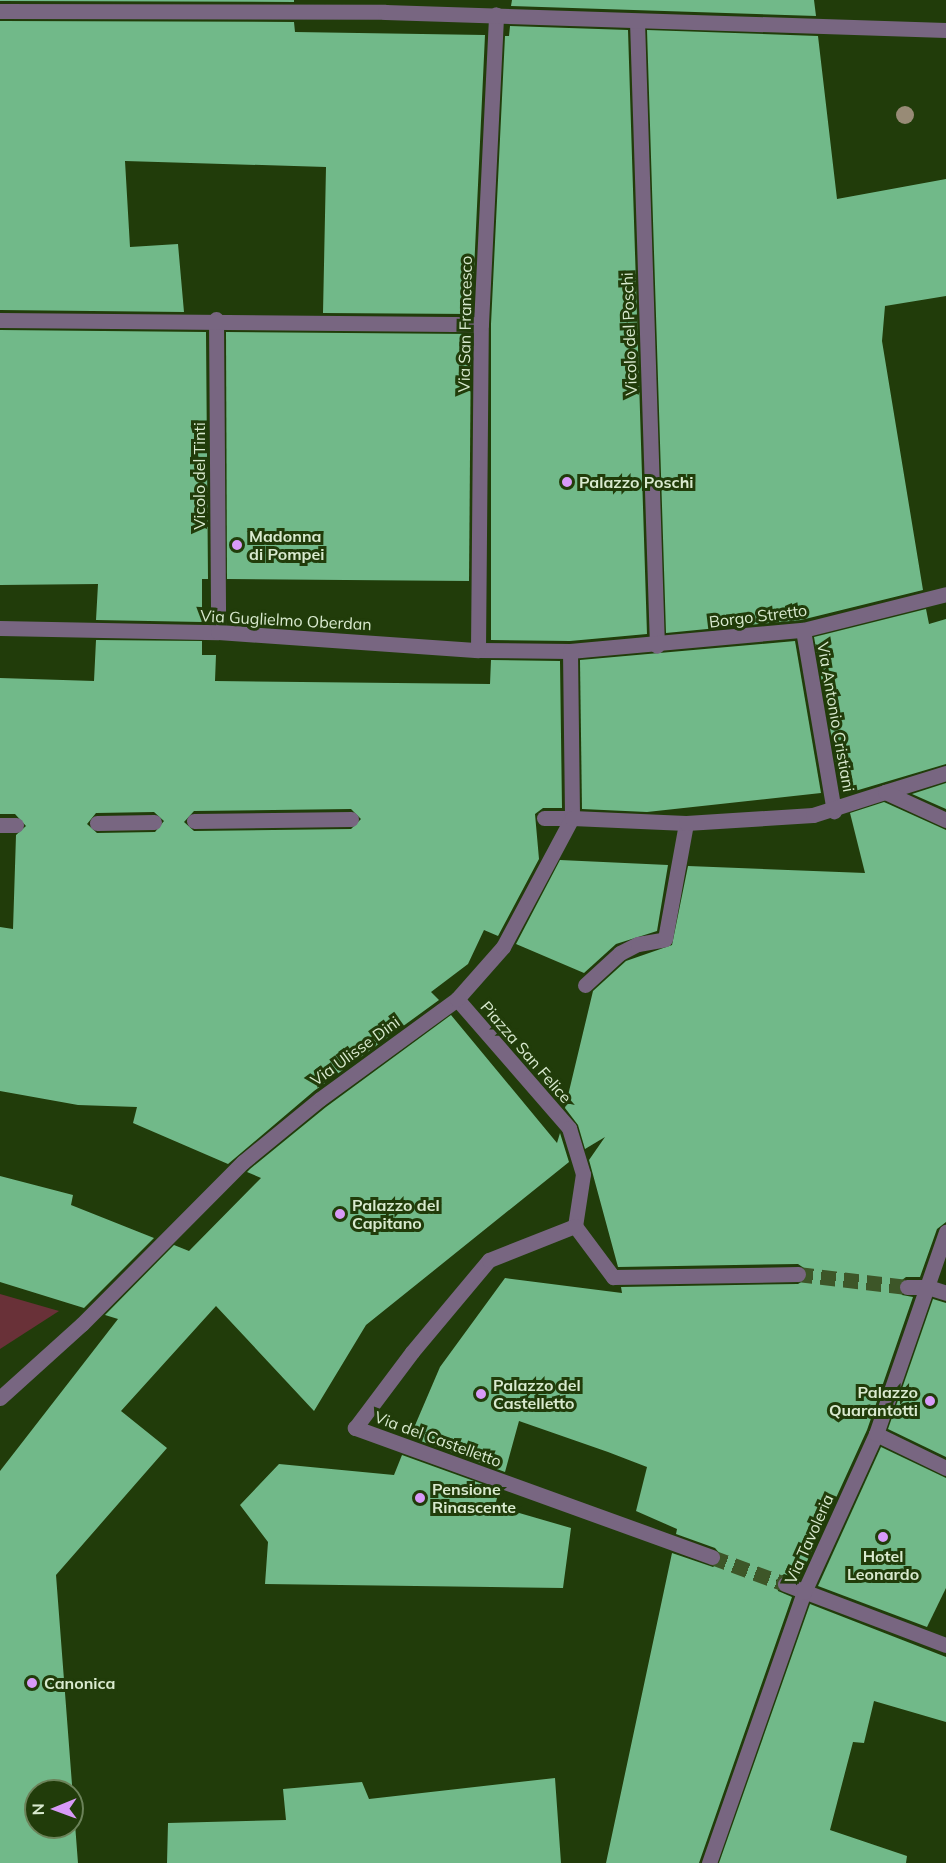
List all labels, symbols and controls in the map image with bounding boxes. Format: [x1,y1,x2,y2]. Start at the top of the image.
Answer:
street label: Via San Francesco [454,255,476,393]
street label: Vicolo del Poschi [617,272,641,396]
street label: Vicolo del Tinti [189,422,209,530]
place label: Palazzo Poschi [579,472,693,492]
marker: Palazzo Poschi [560,475,574,489]
place label: Madonna di Pompei [249,526,324,564]
marker: Madonna di Pompei [230,538,244,552]
street label: Borgo Stretto [708,600,808,632]
street label: Via Guglielmo Oberdan [200,606,372,634]
street label: Via Antonio Cristiani [813,641,859,793]
street label: Piazza San Felice [477,997,575,1107]
street label: Via Ulisse Dini [307,1012,403,1090]
place label: Palazzo del Capitano [352,1195,440,1233]
marker: Palazzo del Capitano [333,1207,347,1221]
place label: Palazzo del Castelletto [493,1375,581,1413]
place label: Palazzo Quarantotti [829,1382,918,1420]
marker: Palazzo del Castelletto [474,1387,488,1401]
marker: Palazzo Quarantotti [923,1394,937,1408]
street label: Via del Castelletto [372,1407,504,1471]
place label: Pensione Rinascente [432,1479,516,1517]
marker: Pensione Rinascente [413,1491,427,1505]
street label: Via Tavoleria [781,1491,837,1587]
marker: Hotel Leonardo [876,1530,890,1544]
place label: Hotel Leonardo [847,1546,919,1584]
place label: Canonica [44,1673,115,1693]
marker: Canonica [25,1676,39,1690]
north arrow [24,1779,84,1839]
text: N [28,1803,48,1815]

